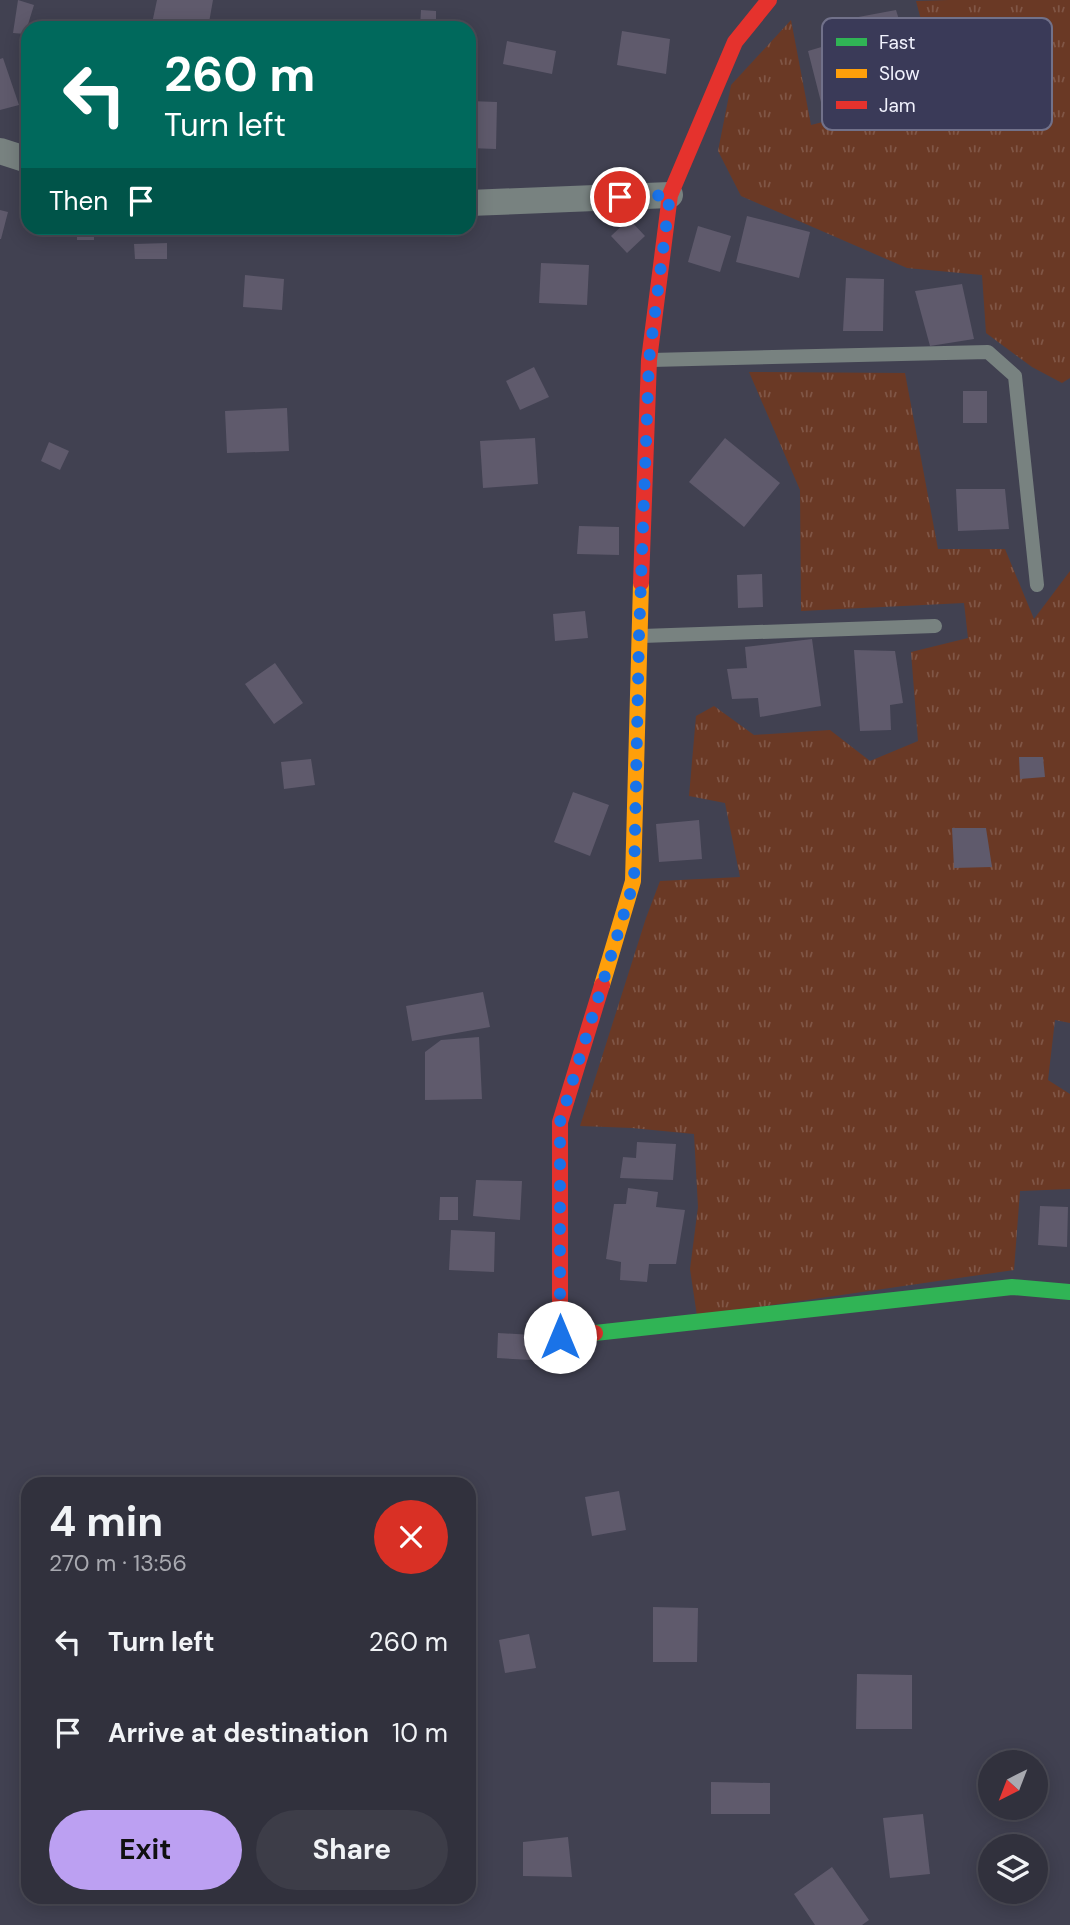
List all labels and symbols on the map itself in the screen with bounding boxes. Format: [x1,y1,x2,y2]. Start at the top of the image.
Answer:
legend [822,18,1052,130]
text: Fast [879,30,915,55]
text: Slow [879,61,920,86]
text: Jam [879,93,916,118]
pin [590,167,650,227]
position arrow [523,1300,597,1374]
north arrow [978,1750,1048,1820]

